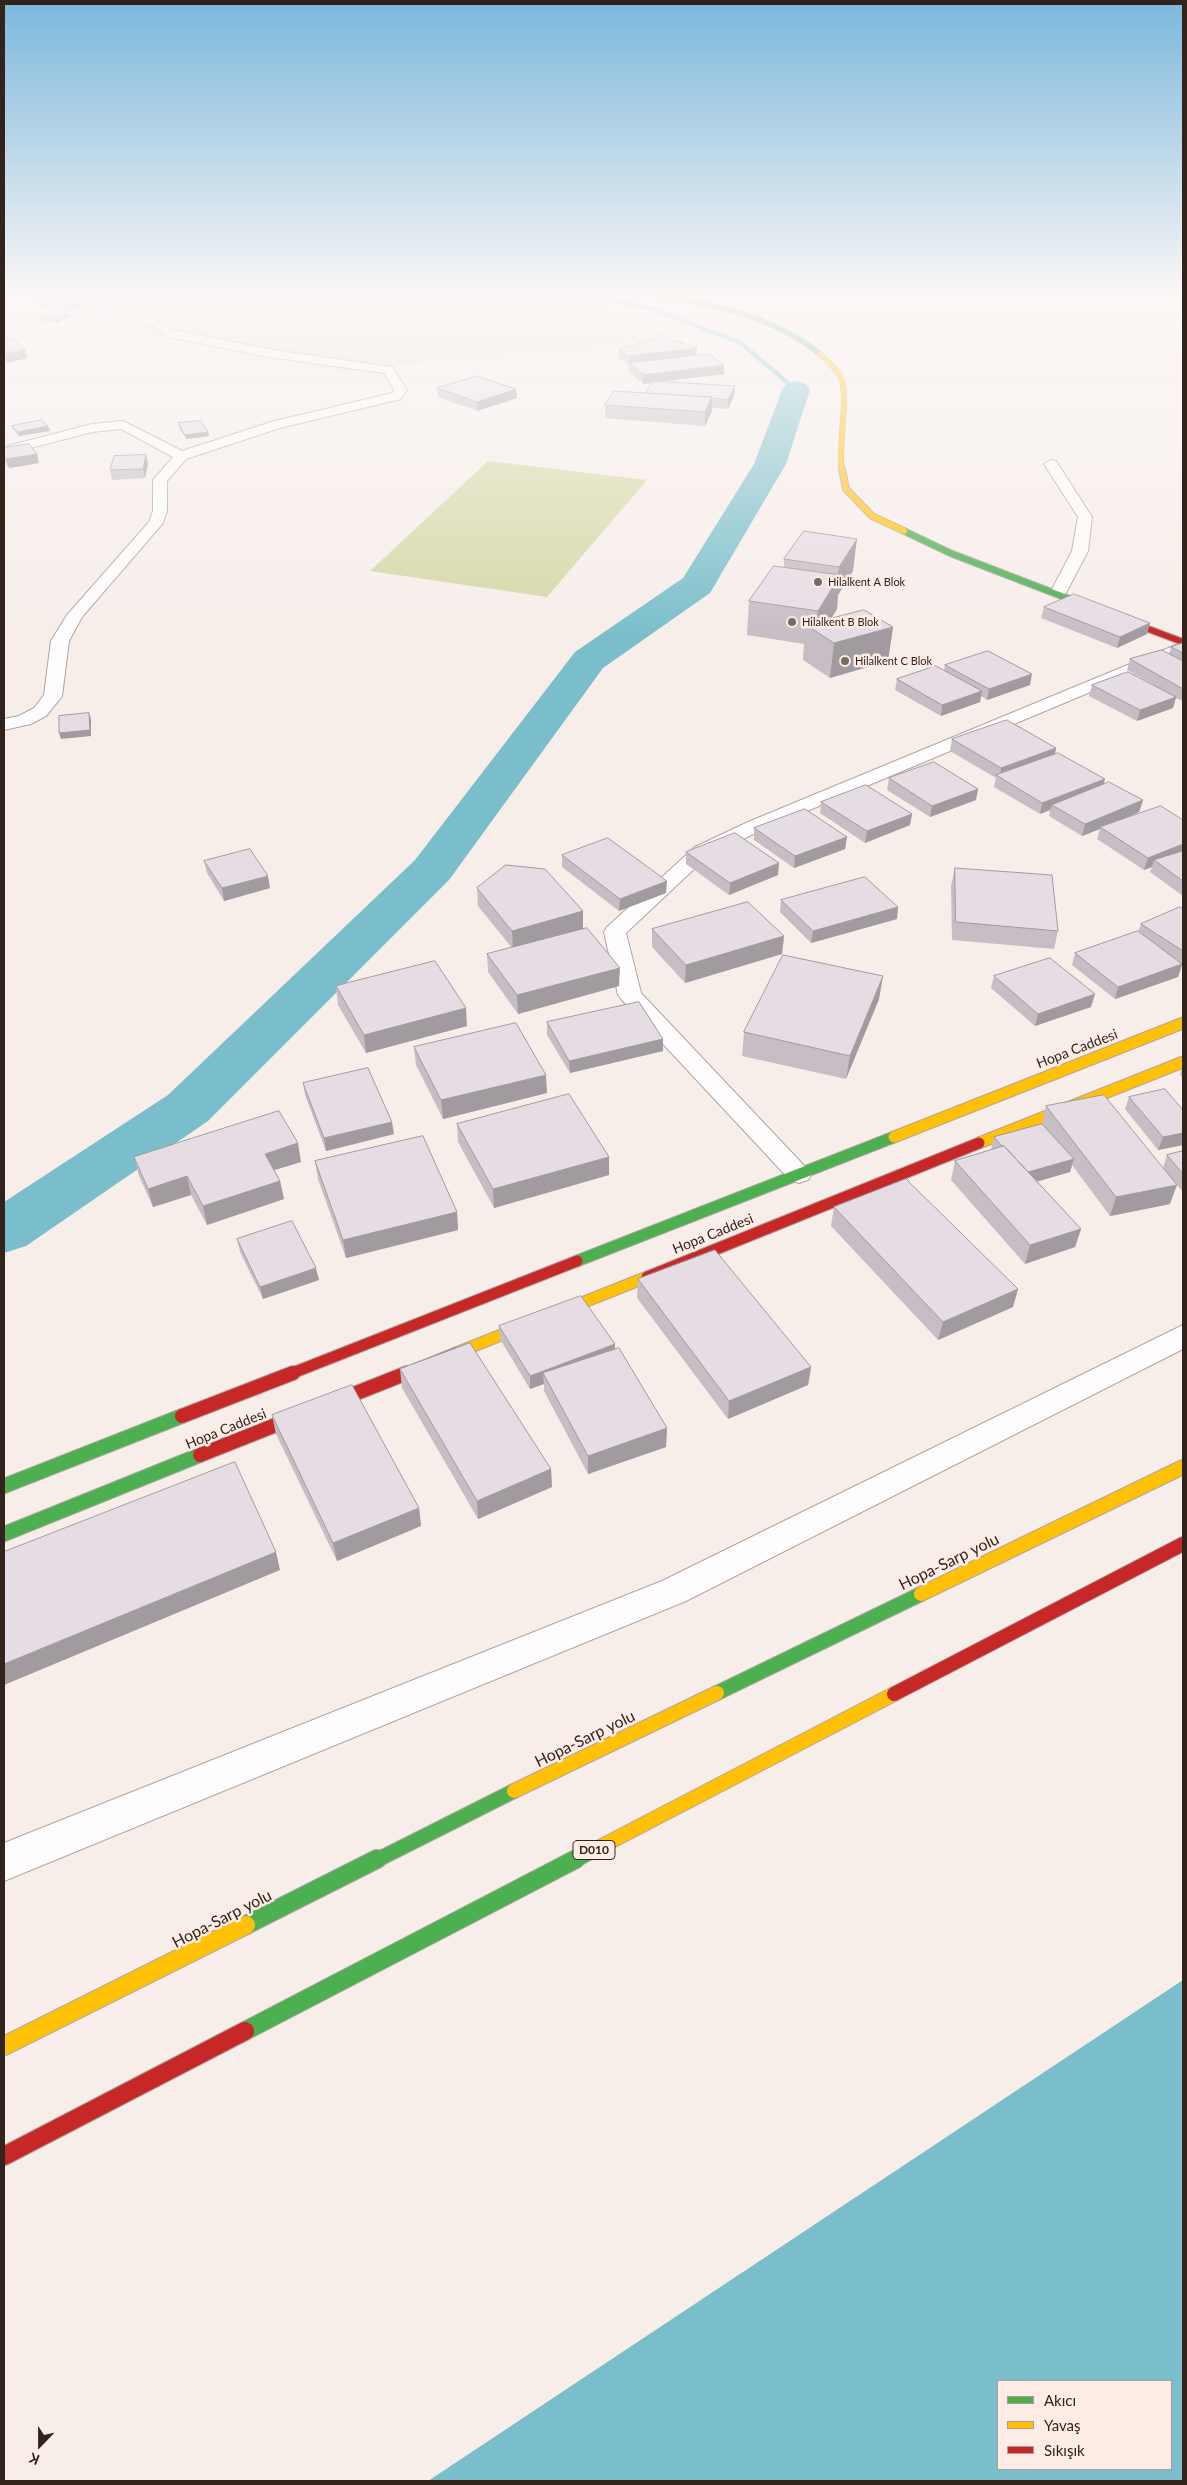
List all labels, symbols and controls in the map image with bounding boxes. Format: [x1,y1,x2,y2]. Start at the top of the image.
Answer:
place label: Hilalkent A Blok [828,575,905,589]
marker: Hilalkent A Blok [812,576,824,588]
place label: Hilalkent B Blok [802,615,879,629]
marker: Hilalkent B Blok [786,616,798,628]
place label: Hilalkent C Blok [855,654,932,668]
marker: Hilalkent C Blok [839,655,851,667]
street label: Hopa Caddesi [1034,1026,1120,1072]
street label: Hopa Caddesi [670,1210,756,1258]
street label: Hopa Caddesi [183,1405,269,1453]
street label: Hopa-Sarp yolu [896,1529,1002,1595]
street label: Hopa-Sarp yolu [532,1706,638,1772]
road number: D010 [573,1840,615,1860]
street label: Hopa-Sarp yolu [169,1886,275,1952]
legend [997,2380,1172,2470]
text: Akıcı [1044,2391,1076,2409]
text: Yavaş [1044,2416,1081,2434]
north arrow [15,2420,65,2470]
text: Sıkışık [1044,2441,1085,2459]
text: K [27,2450,42,2469]

